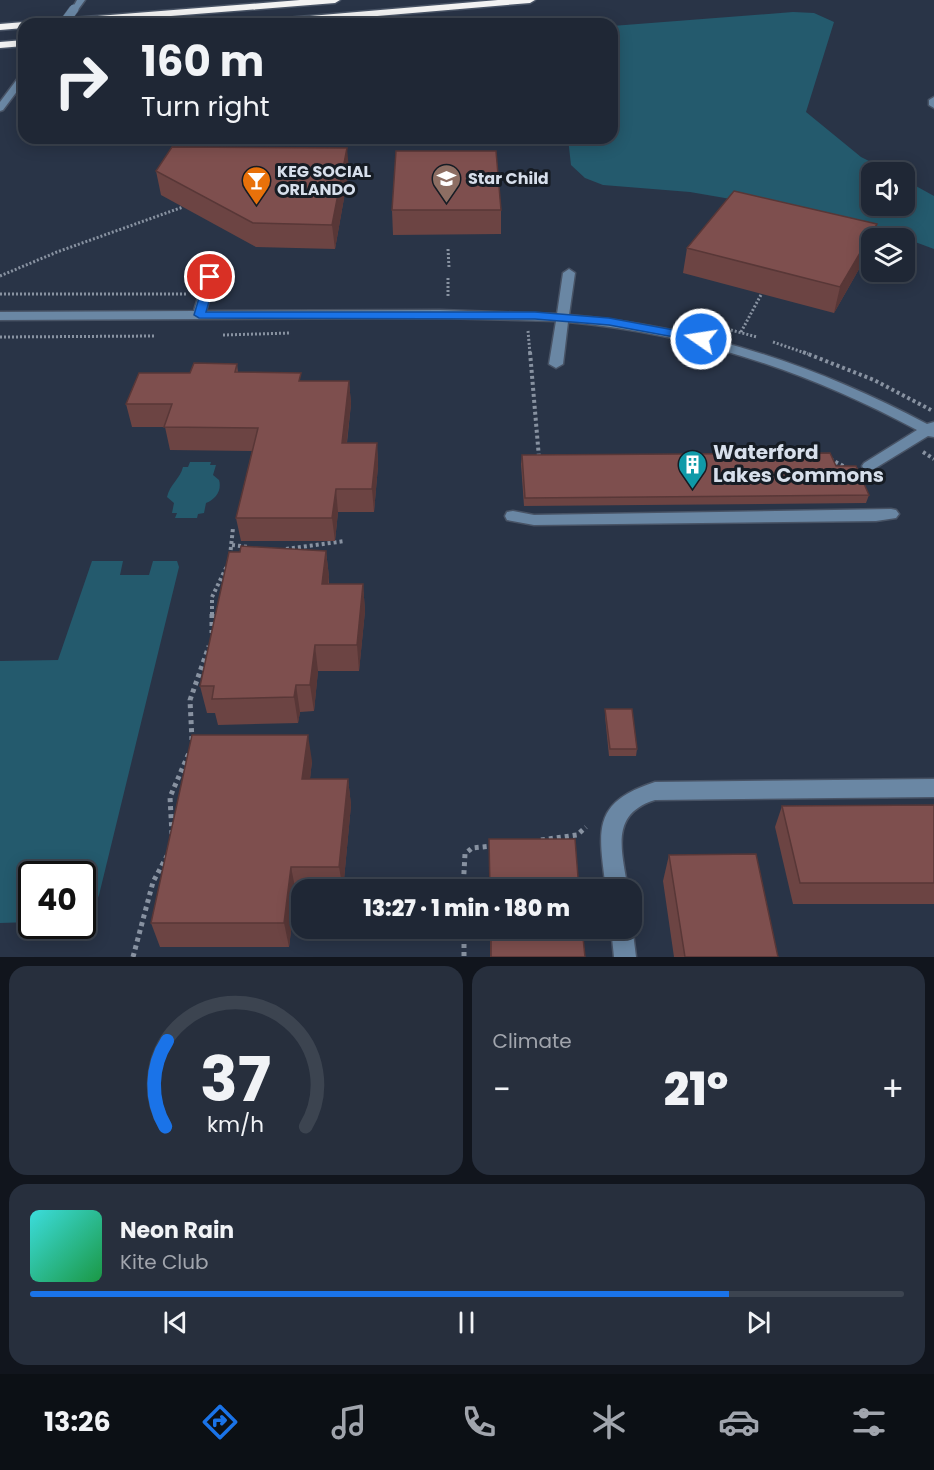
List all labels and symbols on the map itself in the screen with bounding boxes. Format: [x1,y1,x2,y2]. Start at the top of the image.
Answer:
place label: KEG SOCIAL ORLANDO [277,160,372,201]
school or university icon: Star Child [431,162,463,204]
bar icon: KEG SOCIAL ORLANDO [240,164,272,206]
place label: Star Child [468,167,549,190]
pin [184,251,235,302]
position arrow [669,307,733,371]
place label: Waterford Lakes Commons [713,438,884,489]
building icon: Waterford Lakes Commons [676,448,708,490]
speed limit sign: 40 [18,861,96,939]

